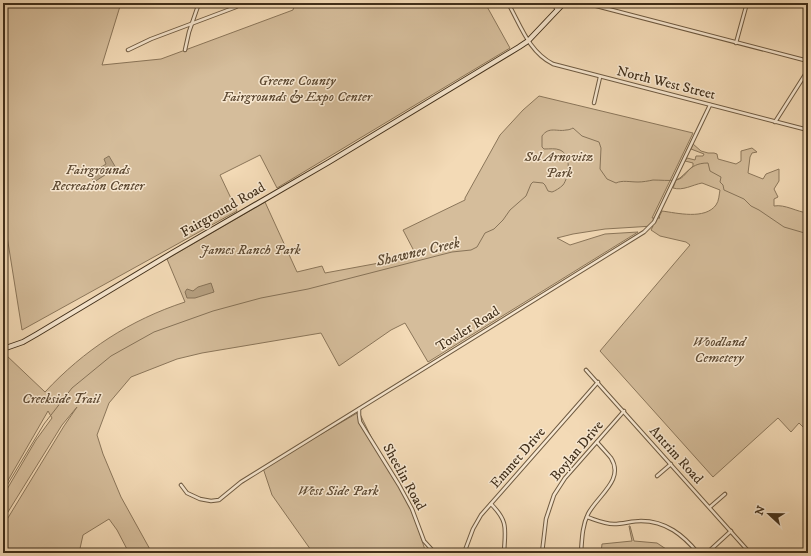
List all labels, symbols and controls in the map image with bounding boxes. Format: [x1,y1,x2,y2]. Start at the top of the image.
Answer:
street label: North West Street [615,62,718,104]
park label: Greene County Fairgrounds & Expo Center [222,72,373,106]
park label: Sol Arnovitz Park [524,148,593,182]
park label: Fairgrounds Recreation Center [51,161,145,195]
street label: Fairground Road [177,179,269,241]
water label: Shawnee Creek [373,233,462,271]
park label: James Ranch Park [199,241,301,259]
street label: Towler Road [433,302,503,356]
park label: Woodland Cemetery [693,333,748,367]
park label: Creekside Trail [22,390,101,408]
street label: Boylan Drive [546,417,608,485]
street label: Antrim Road [645,422,707,488]
street label: Emmet Drive [486,424,550,492]
street label: Sheelin Road [378,441,430,513]
park label: West Side Park [297,482,379,500]
north arrow [749,494,789,534]
text: N [752,504,769,517]

